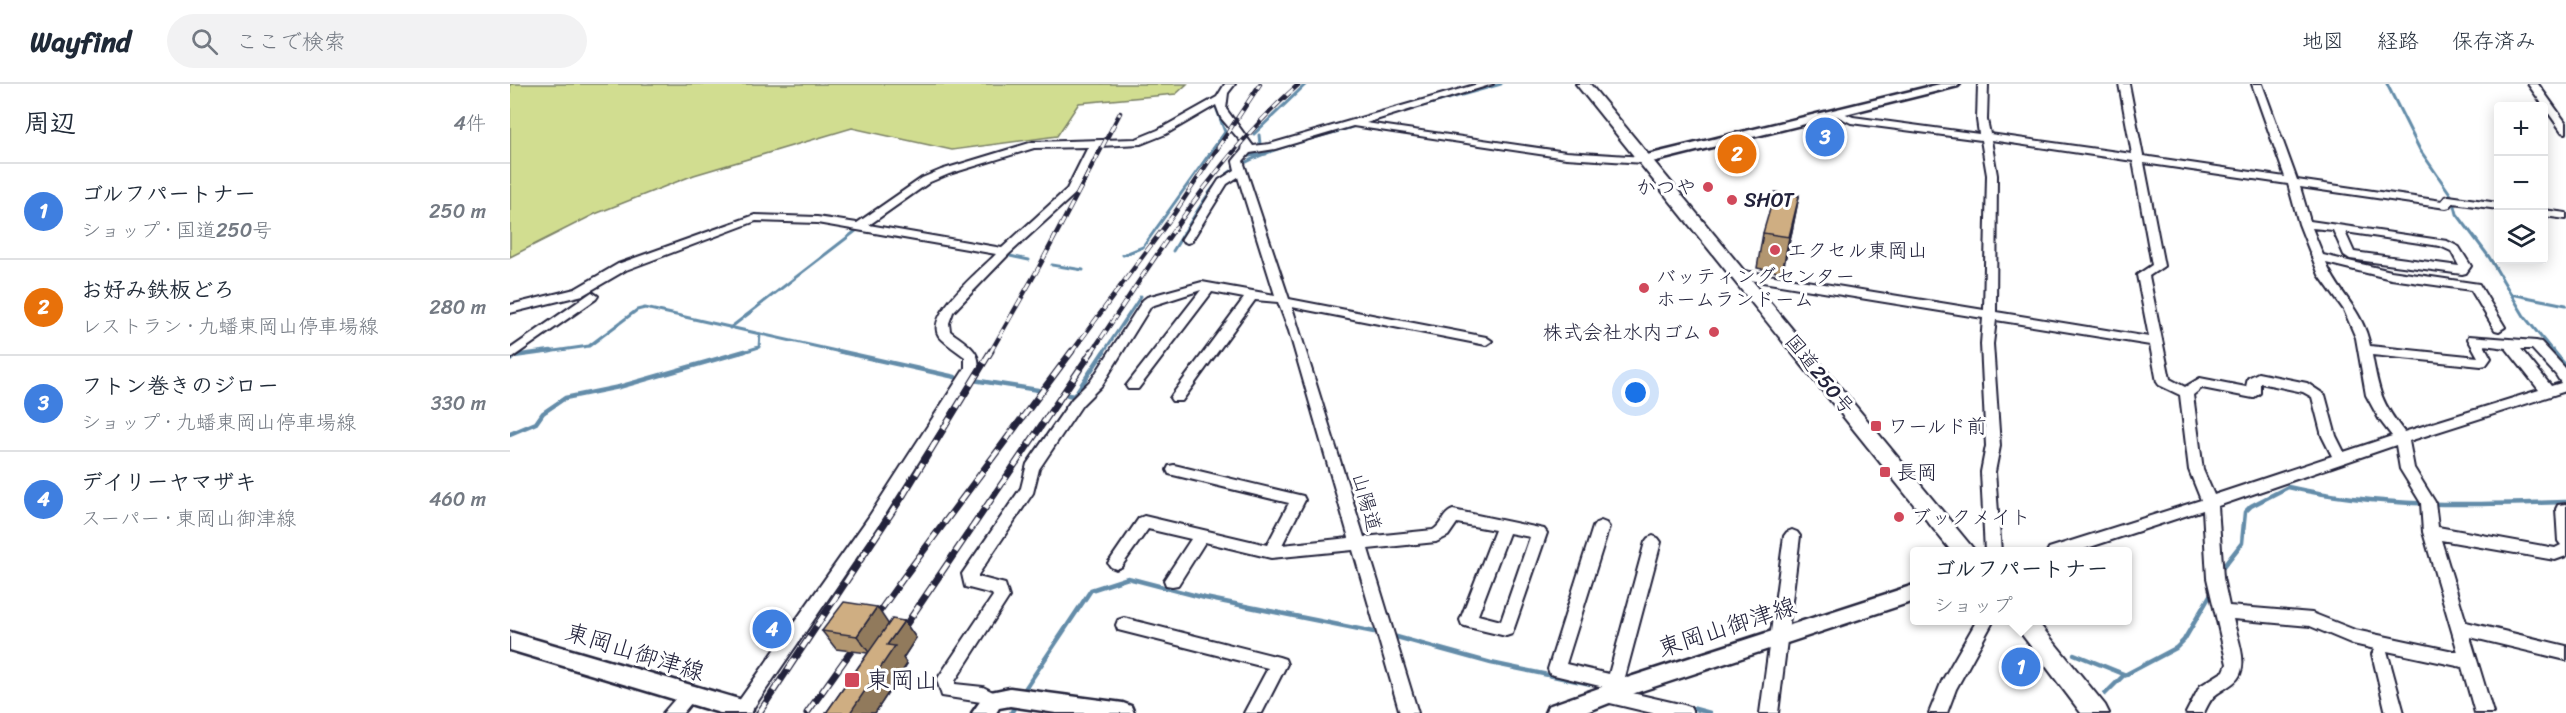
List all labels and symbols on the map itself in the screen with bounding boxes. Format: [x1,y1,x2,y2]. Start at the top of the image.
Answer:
pin: 3 [1806,115,1844,160]
pin: 2 [1718,132,1756,176]
place label: かつや [1636,170,1696,205]
marker: かつや [1701,180,1715,194]
place label: SHOT [1744,183,1795,218]
marker: SHOT [1725,193,1739,207]
place label: エクセル東岡山 [1787,233,1928,268]
marker: エクセル東岡山 [1768,243,1782,257]
place label: バッティングセンター ホームランドーム [1656,259,1855,317]
marker: バッティングセンター ホームランドーム [1637,281,1651,295]
place label: 株式会社水内ゴム [1542,315,1702,350]
marker: 株式会社水内ゴム [1707,325,1721,339]
street label: 国道250号 [1776,326,1864,423]
your location [1621,378,1650,407]
place label: ワールド前 [1888,409,1987,444]
marker: ワールド前 [1869,419,1883,433]
place label: 長岡 [1897,455,1937,490]
marker: 長岡 [1878,465,1892,479]
street label: 山陽道 [1341,468,1392,536]
place label: ブックメイト [1911,500,2031,535]
marker: ブックメイト [1892,510,1906,524]
street label: 東岡山御津線 [1652,585,1802,669]
pin: 4 [752,606,792,652]
street label: 東岡山御津線 [560,611,710,693]
pin: 1 [2002,644,2040,690]
place label: 東岡山 [866,659,938,701]
marker: 東岡山 [843,671,861,689]

